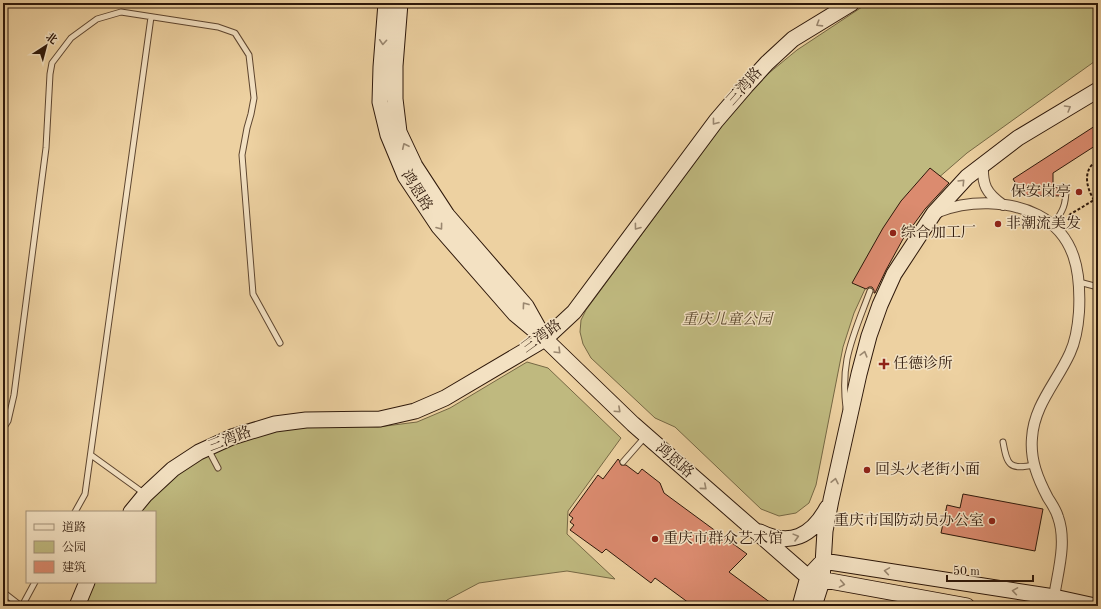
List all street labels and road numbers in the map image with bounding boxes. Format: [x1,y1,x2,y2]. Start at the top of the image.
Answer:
street label: 三湾路 [723,64,766,109]
street label: 鸿恩路 [398,167,436,214]
street label: 三湾路 [518,316,565,356]
street label: 三湾路 [206,423,254,455]
street label: 鸿恩路 [652,439,697,481]

